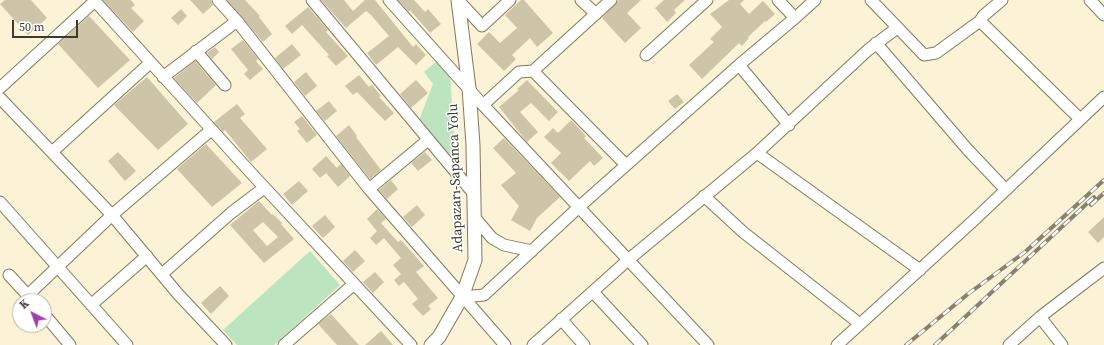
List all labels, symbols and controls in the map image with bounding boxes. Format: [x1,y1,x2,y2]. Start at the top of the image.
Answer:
scale bar [14,12,80,38]
text: 50 m [19,19,45,35]
street label: Adapazarı-Sapanca Yolu [445,103,467,253]
north arrow [12,293,52,333]
text: K [16,296,32,313]

